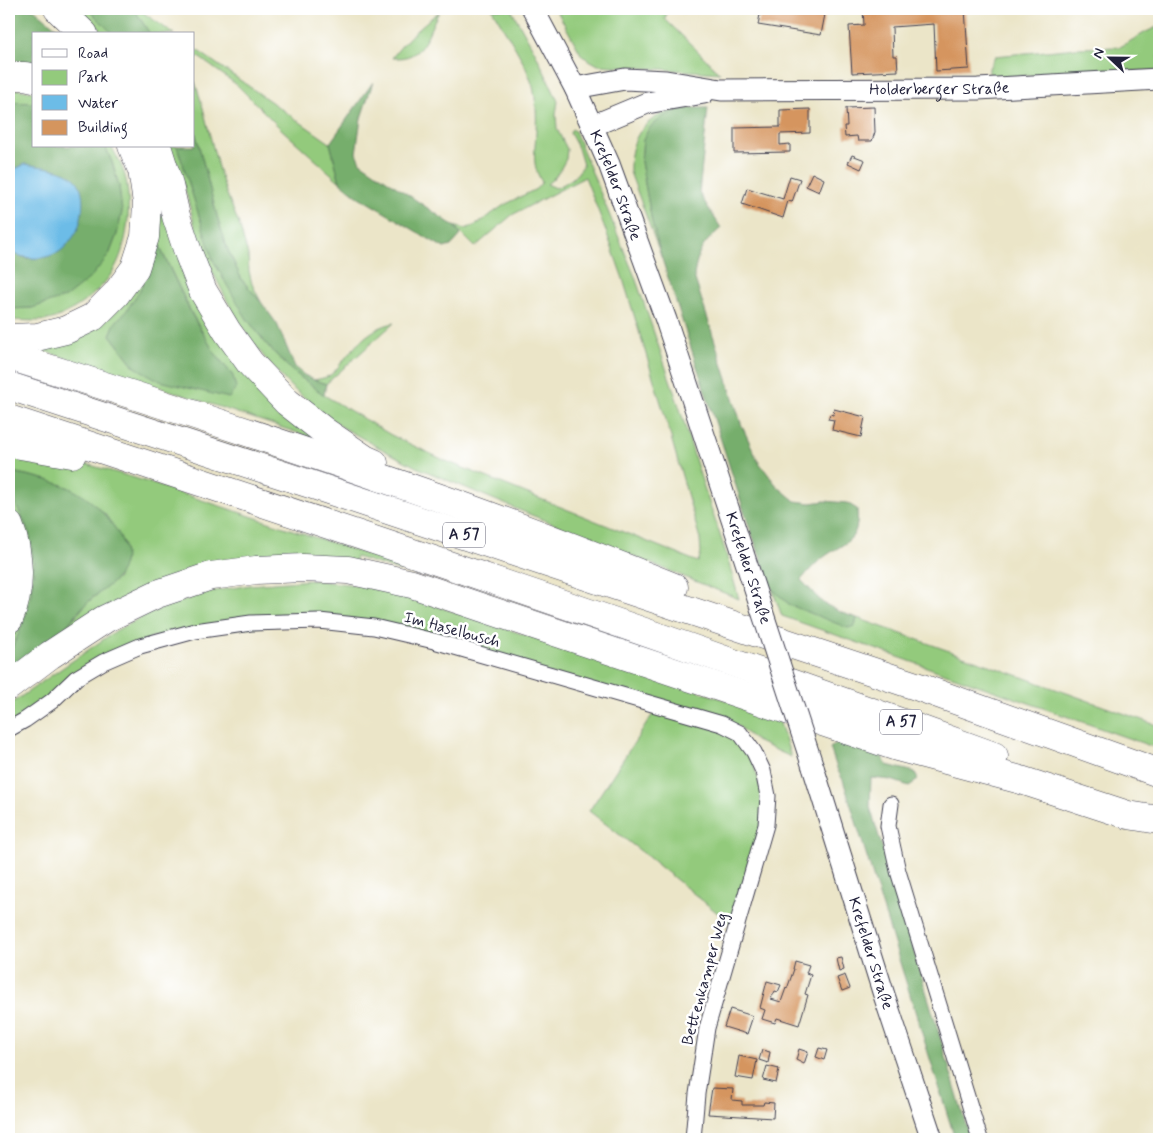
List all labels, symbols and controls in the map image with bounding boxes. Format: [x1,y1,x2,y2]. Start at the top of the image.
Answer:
legend [32,32,195,148]
north arrow [1086,32,1136,82]
text: Road [78,44,108,64]
text: N [1089,46,1109,61]
text: Park [78,68,108,88]
street label: Holderberger Straße [869,77,1010,101]
text: Water [78,94,118,114]
text: Building [78,118,128,139]
street label: Krefelder Straße [585,127,647,243]
street label: Krefelder Straße [720,509,776,627]
road number: A 57 [443,522,485,548]
street label: Im Haselbusch [402,607,502,653]
road number: A 57 [880,710,922,734]
street label: Krefelder Straße [844,894,899,1012]
street label: Bettenkamper Weg [677,910,733,1048]

